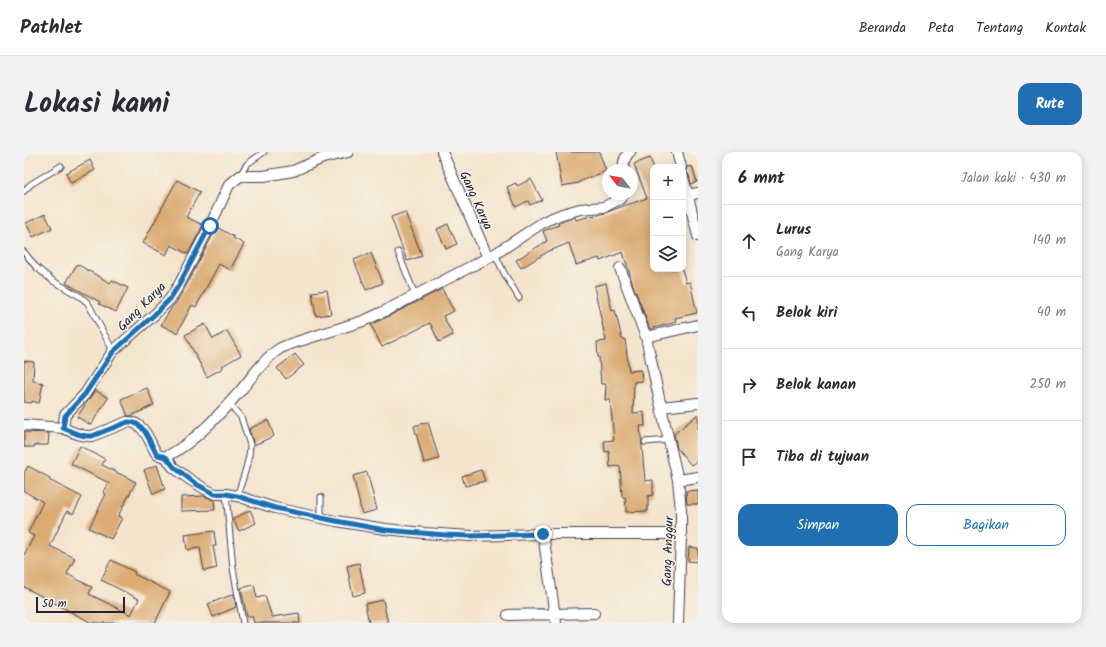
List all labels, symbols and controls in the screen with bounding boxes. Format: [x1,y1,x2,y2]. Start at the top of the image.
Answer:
text: Pathlet [20,13,82,43]
text: Beranda [859,17,906,39]
text: Peta [928,17,954,39]
text: Tentang [976,17,1023,39]
text: Kontak [1045,17,1086,39]
text: Lokasi kami [24,82,170,127]
button: Rute [1018,83,1082,125]
north arrow [602,164,638,200]
map controls [650,164,686,272]
button: + [650,164,686,200]
text: 6 mnt [738,165,785,192]
street label: Gang Karya [453,168,498,233]
text: Jalan kaki · 430 m [961,168,1066,189]
button: − [650,200,686,236]
route start [201,217,219,235]
text: Lurus [776,218,811,242]
icon: ahead [738,230,760,252]
text: 140 m [1033,230,1066,251]
button: layers [650,236,686,272]
text: Gang Karya [776,242,839,263]
street label: Gang Karya [112,277,172,337]
text: Belok kiri [776,301,837,325]
icon: left [738,302,760,324]
text: 40 m [1037,302,1066,323]
text: Belok kanan [776,373,856,397]
icon: right [738,374,760,396]
text: 250 m [1029,374,1066,395]
text: Tiba di tujuan [776,445,869,469]
icon: arrive [738,446,760,468]
button: Simpan [738,504,898,546]
button: Bagikan [906,504,1066,546]
street label: Gang Anggur [657,515,680,586]
route end [534,525,552,543]
scale bar [36,595,125,614]
text: 50 m [42,595,67,613]

